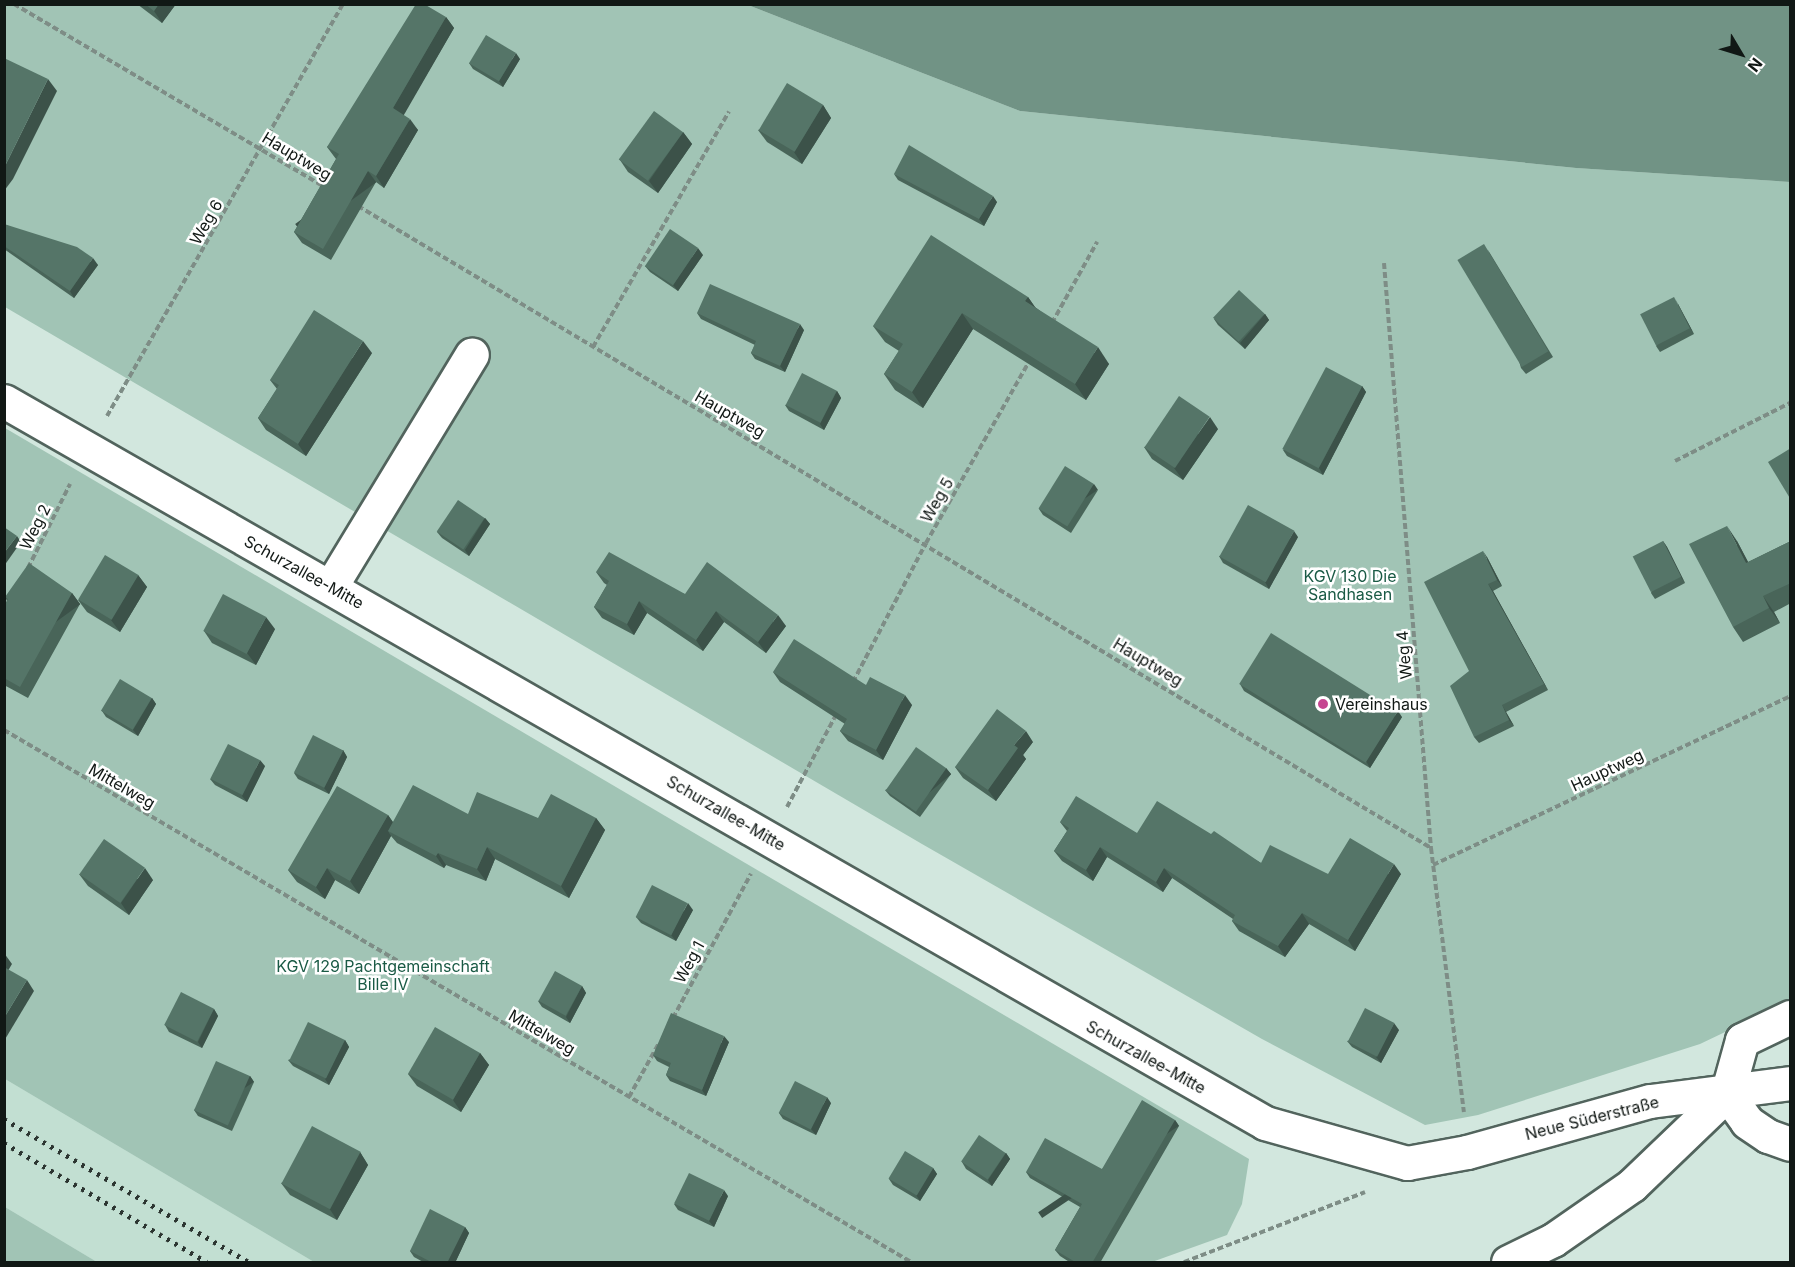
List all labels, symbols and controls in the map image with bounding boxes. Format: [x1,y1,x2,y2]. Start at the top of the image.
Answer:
north arrow [1711,24,1771,84]
text: N [1744,54,1767,76]
street label: Hauptweg [259,128,335,184]
street label: Weg 6 [186,196,226,248]
street label: Hauptweg [692,386,768,442]
street label: Weg 5 [917,474,957,526]
street label: Weg 2 [15,501,55,553]
street label: Schurzallee-Mitte [241,531,367,613]
park label: KGV 130 Die Sandhasen [1303,566,1397,604]
street label: Weg 4 [1392,630,1416,680]
street label: Hauptweg [1110,634,1186,690]
place label: Vereinshaus [1335,694,1428,714]
marker: Vereinshaus [1316,697,1330,711]
street label: Hauptweg [1568,745,1646,795]
street label: Mittelweg [85,759,159,813]
street label: Schurzallee-Mitte [663,771,789,855]
street label: Weg 1 [670,938,708,986]
park label: KGV 129 Pachtgemeinschaft Bille IV [276,956,490,994]
street label: Mittelweg [505,1005,579,1059]
street label: Schurzallee-Mitte [1083,1016,1209,1098]
street label: Neue Süderstraße [1523,1092,1661,1144]

